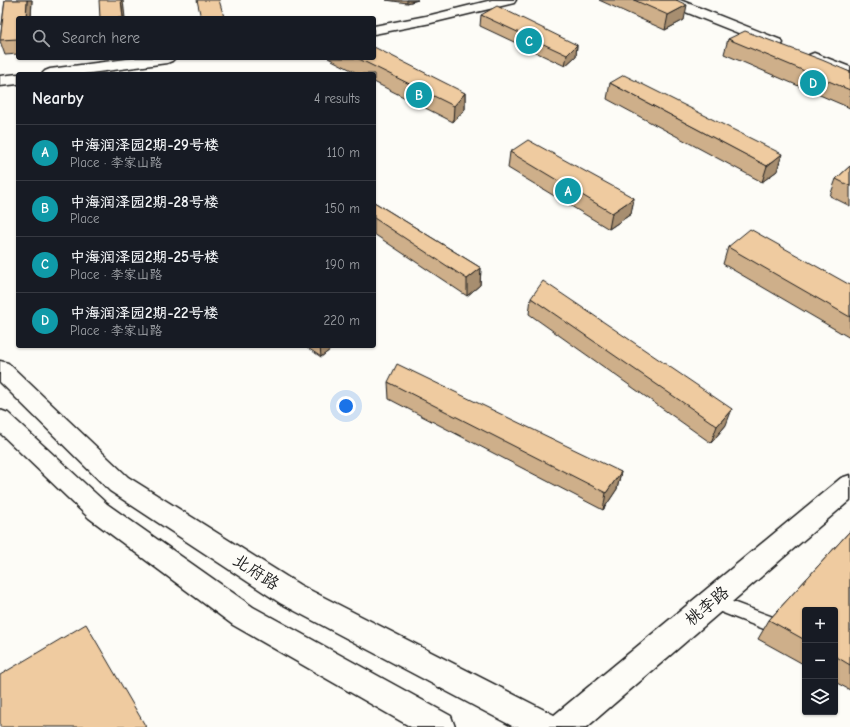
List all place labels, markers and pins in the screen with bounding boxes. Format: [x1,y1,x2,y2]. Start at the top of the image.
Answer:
pin: C [516,26,542,56]
pin: D [800,68,826,98]
pin: B [406,80,432,110]
pin: A [555,176,581,206]

